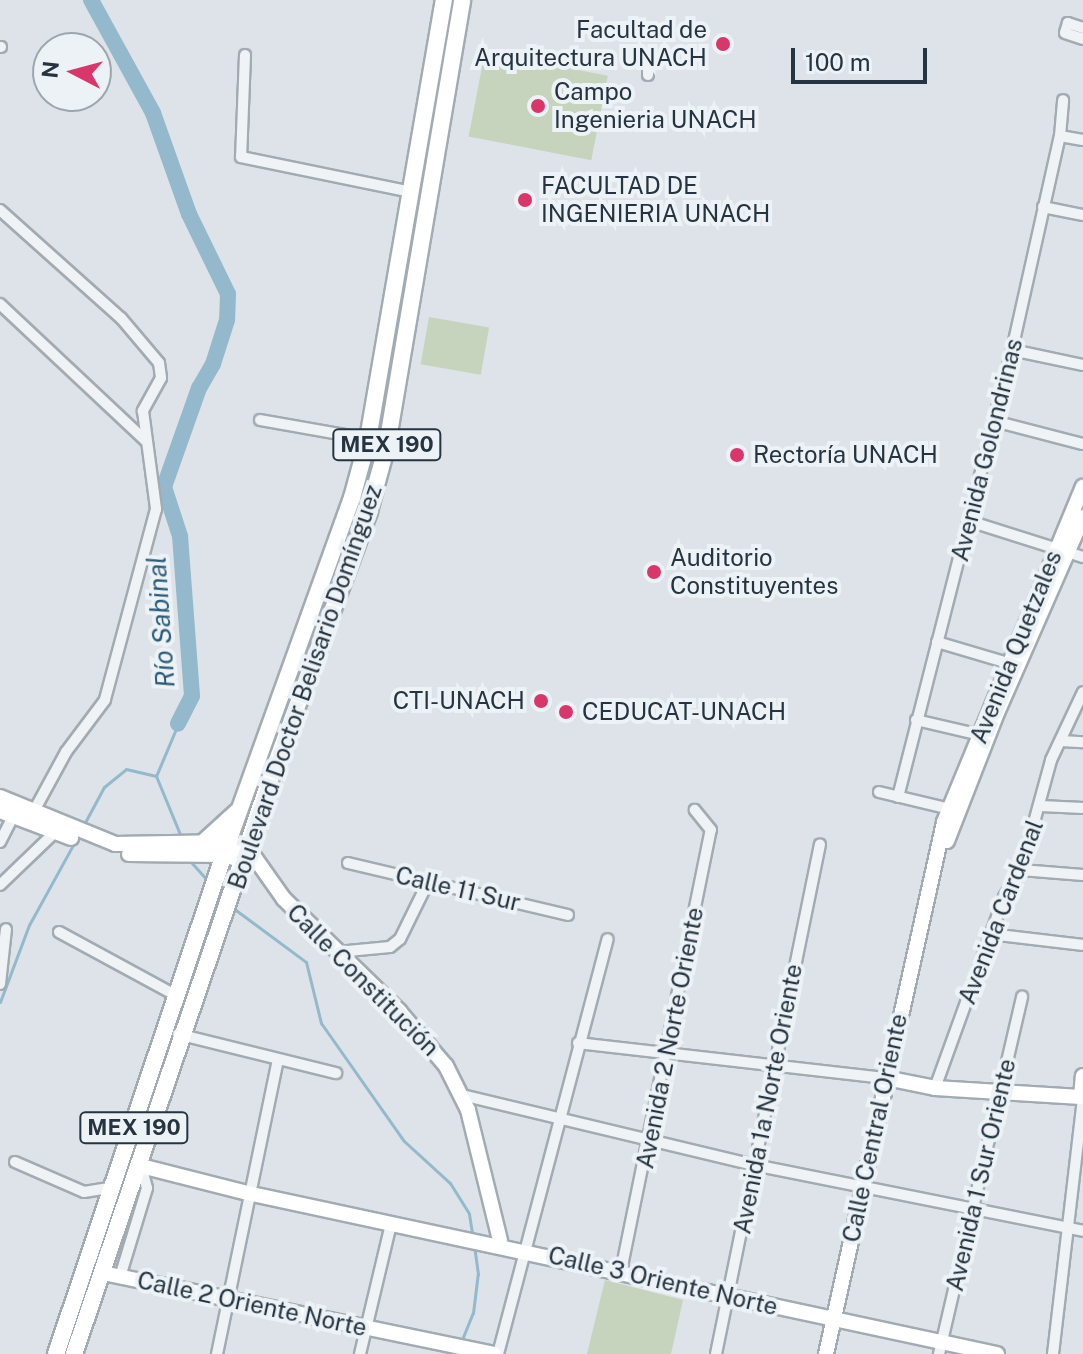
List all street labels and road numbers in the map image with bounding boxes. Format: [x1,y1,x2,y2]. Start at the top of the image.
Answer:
street label: Avenida Golondrinas [945,336,1029,564]
road number: MEX 190 [331,427,443,463]
street label: Boulevard Doctor Belisario Domínguez [222,481,388,893]
street label: Avenida Quetzales [964,546,1068,748]
street label: Avenida Cardenal [953,816,1049,1008]
street label: Calle 11 Sur [393,861,523,917]
street label: Calle Constitución [281,898,445,1062]
street label: Avenida 2 Norte Oriente [631,905,709,1171]
street label: Avenida 1a Norte Oriente [728,962,808,1236]
street label: Calle Central Oriente [837,1011,913,1245]
street label: Avenida 1 Sur Oriente [940,1056,1022,1294]
road number: MEX 190 [78,1110,190,1146]
street label: Calle 3 Oriente Norte [545,1241,781,1321]
street label: Calle 2 Oriente Norte [135,1266,369,1342]

